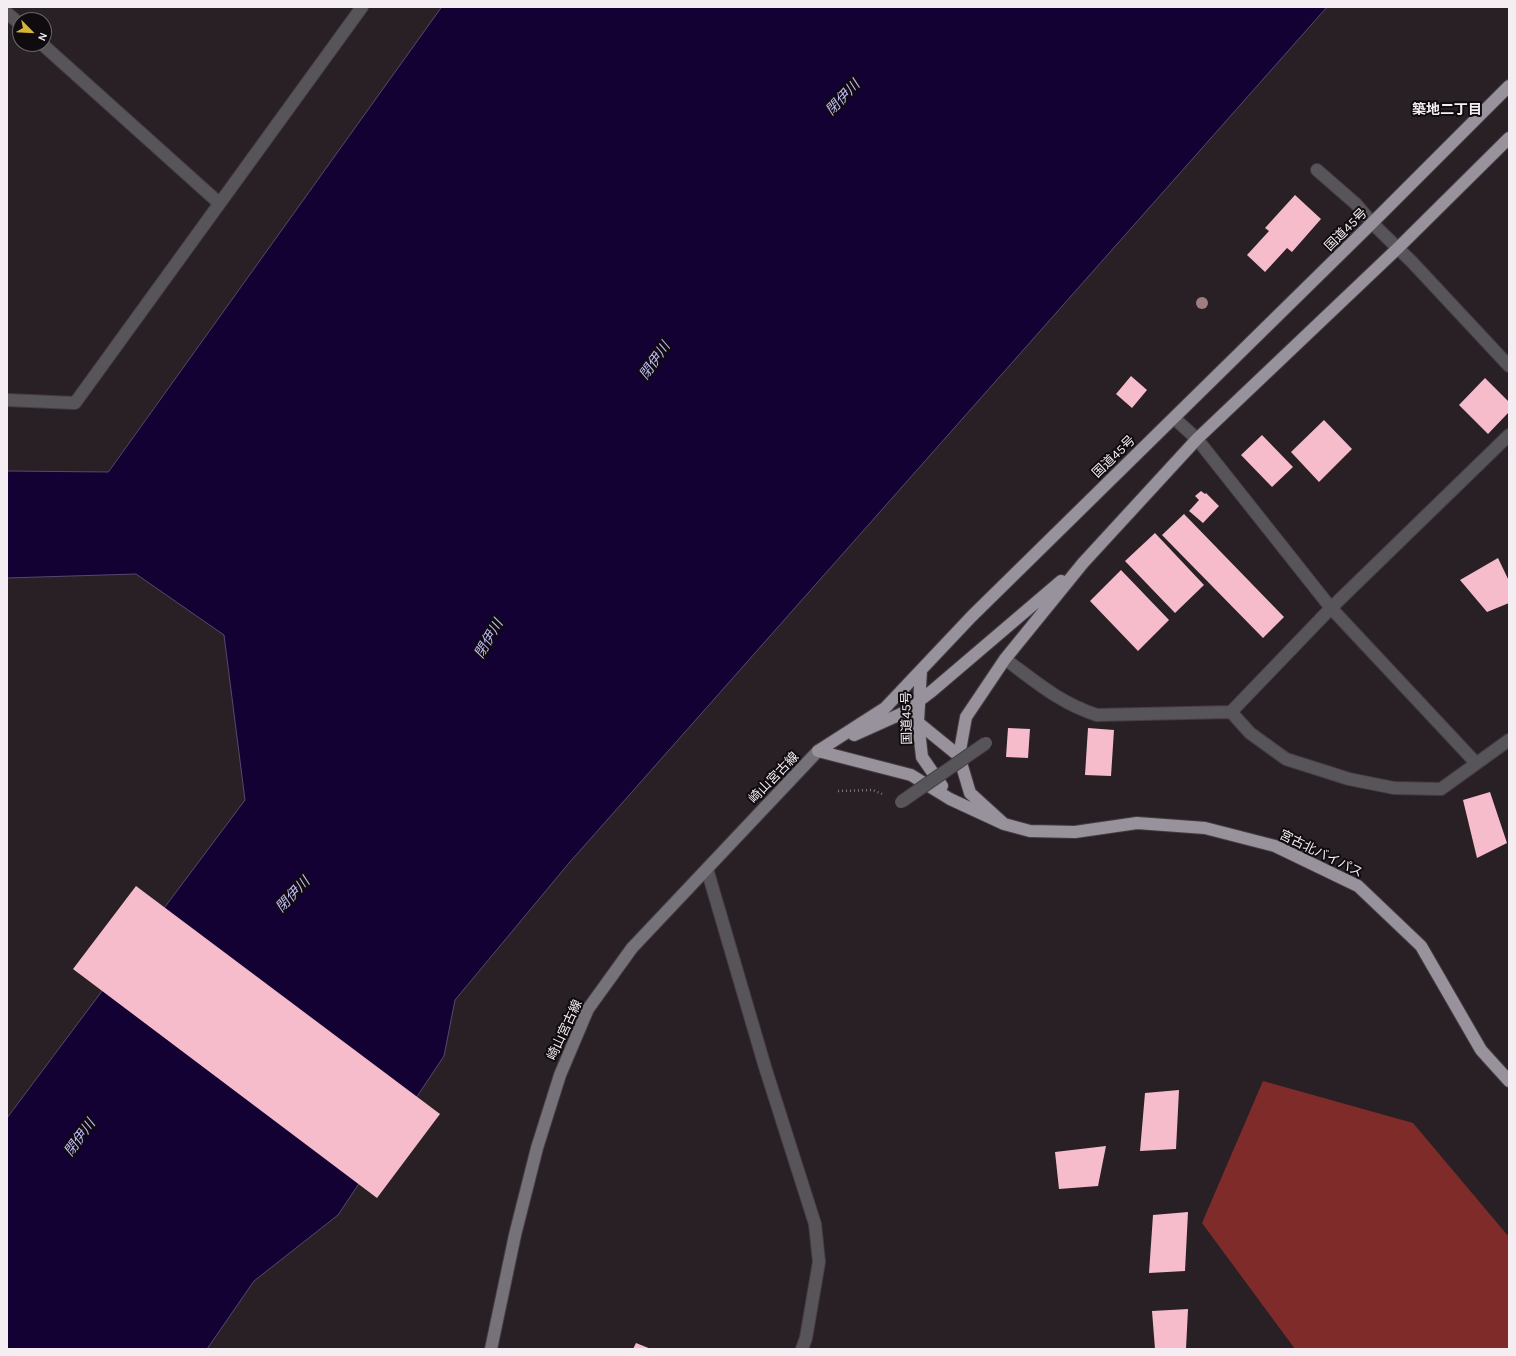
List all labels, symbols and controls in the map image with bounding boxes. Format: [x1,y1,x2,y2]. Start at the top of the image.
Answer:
north arrow [12,12,52,52]
text: N [35,30,50,43]
water label: 閉伊川 [823,77,863,119]
district label: 築地二丁目 [1412,102,1482,118]
street label: 国道45号 [1322,206,1370,254]
water label: 閉伊川 [636,339,674,383]
street label: 国道45号 [1089,433,1139,481]
water label: 閉伊川 [471,617,507,661]
street label: 国道45号 [899,691,915,745]
street label: 崎山宮古線 [746,749,802,807]
street label: 宮古北バイパス [1277,827,1365,881]
water label: 閉伊川 [273,874,313,916]
street label: 崎山宮古線 [544,997,586,1063]
water label: 閉伊川 [61,1116,99,1160]

